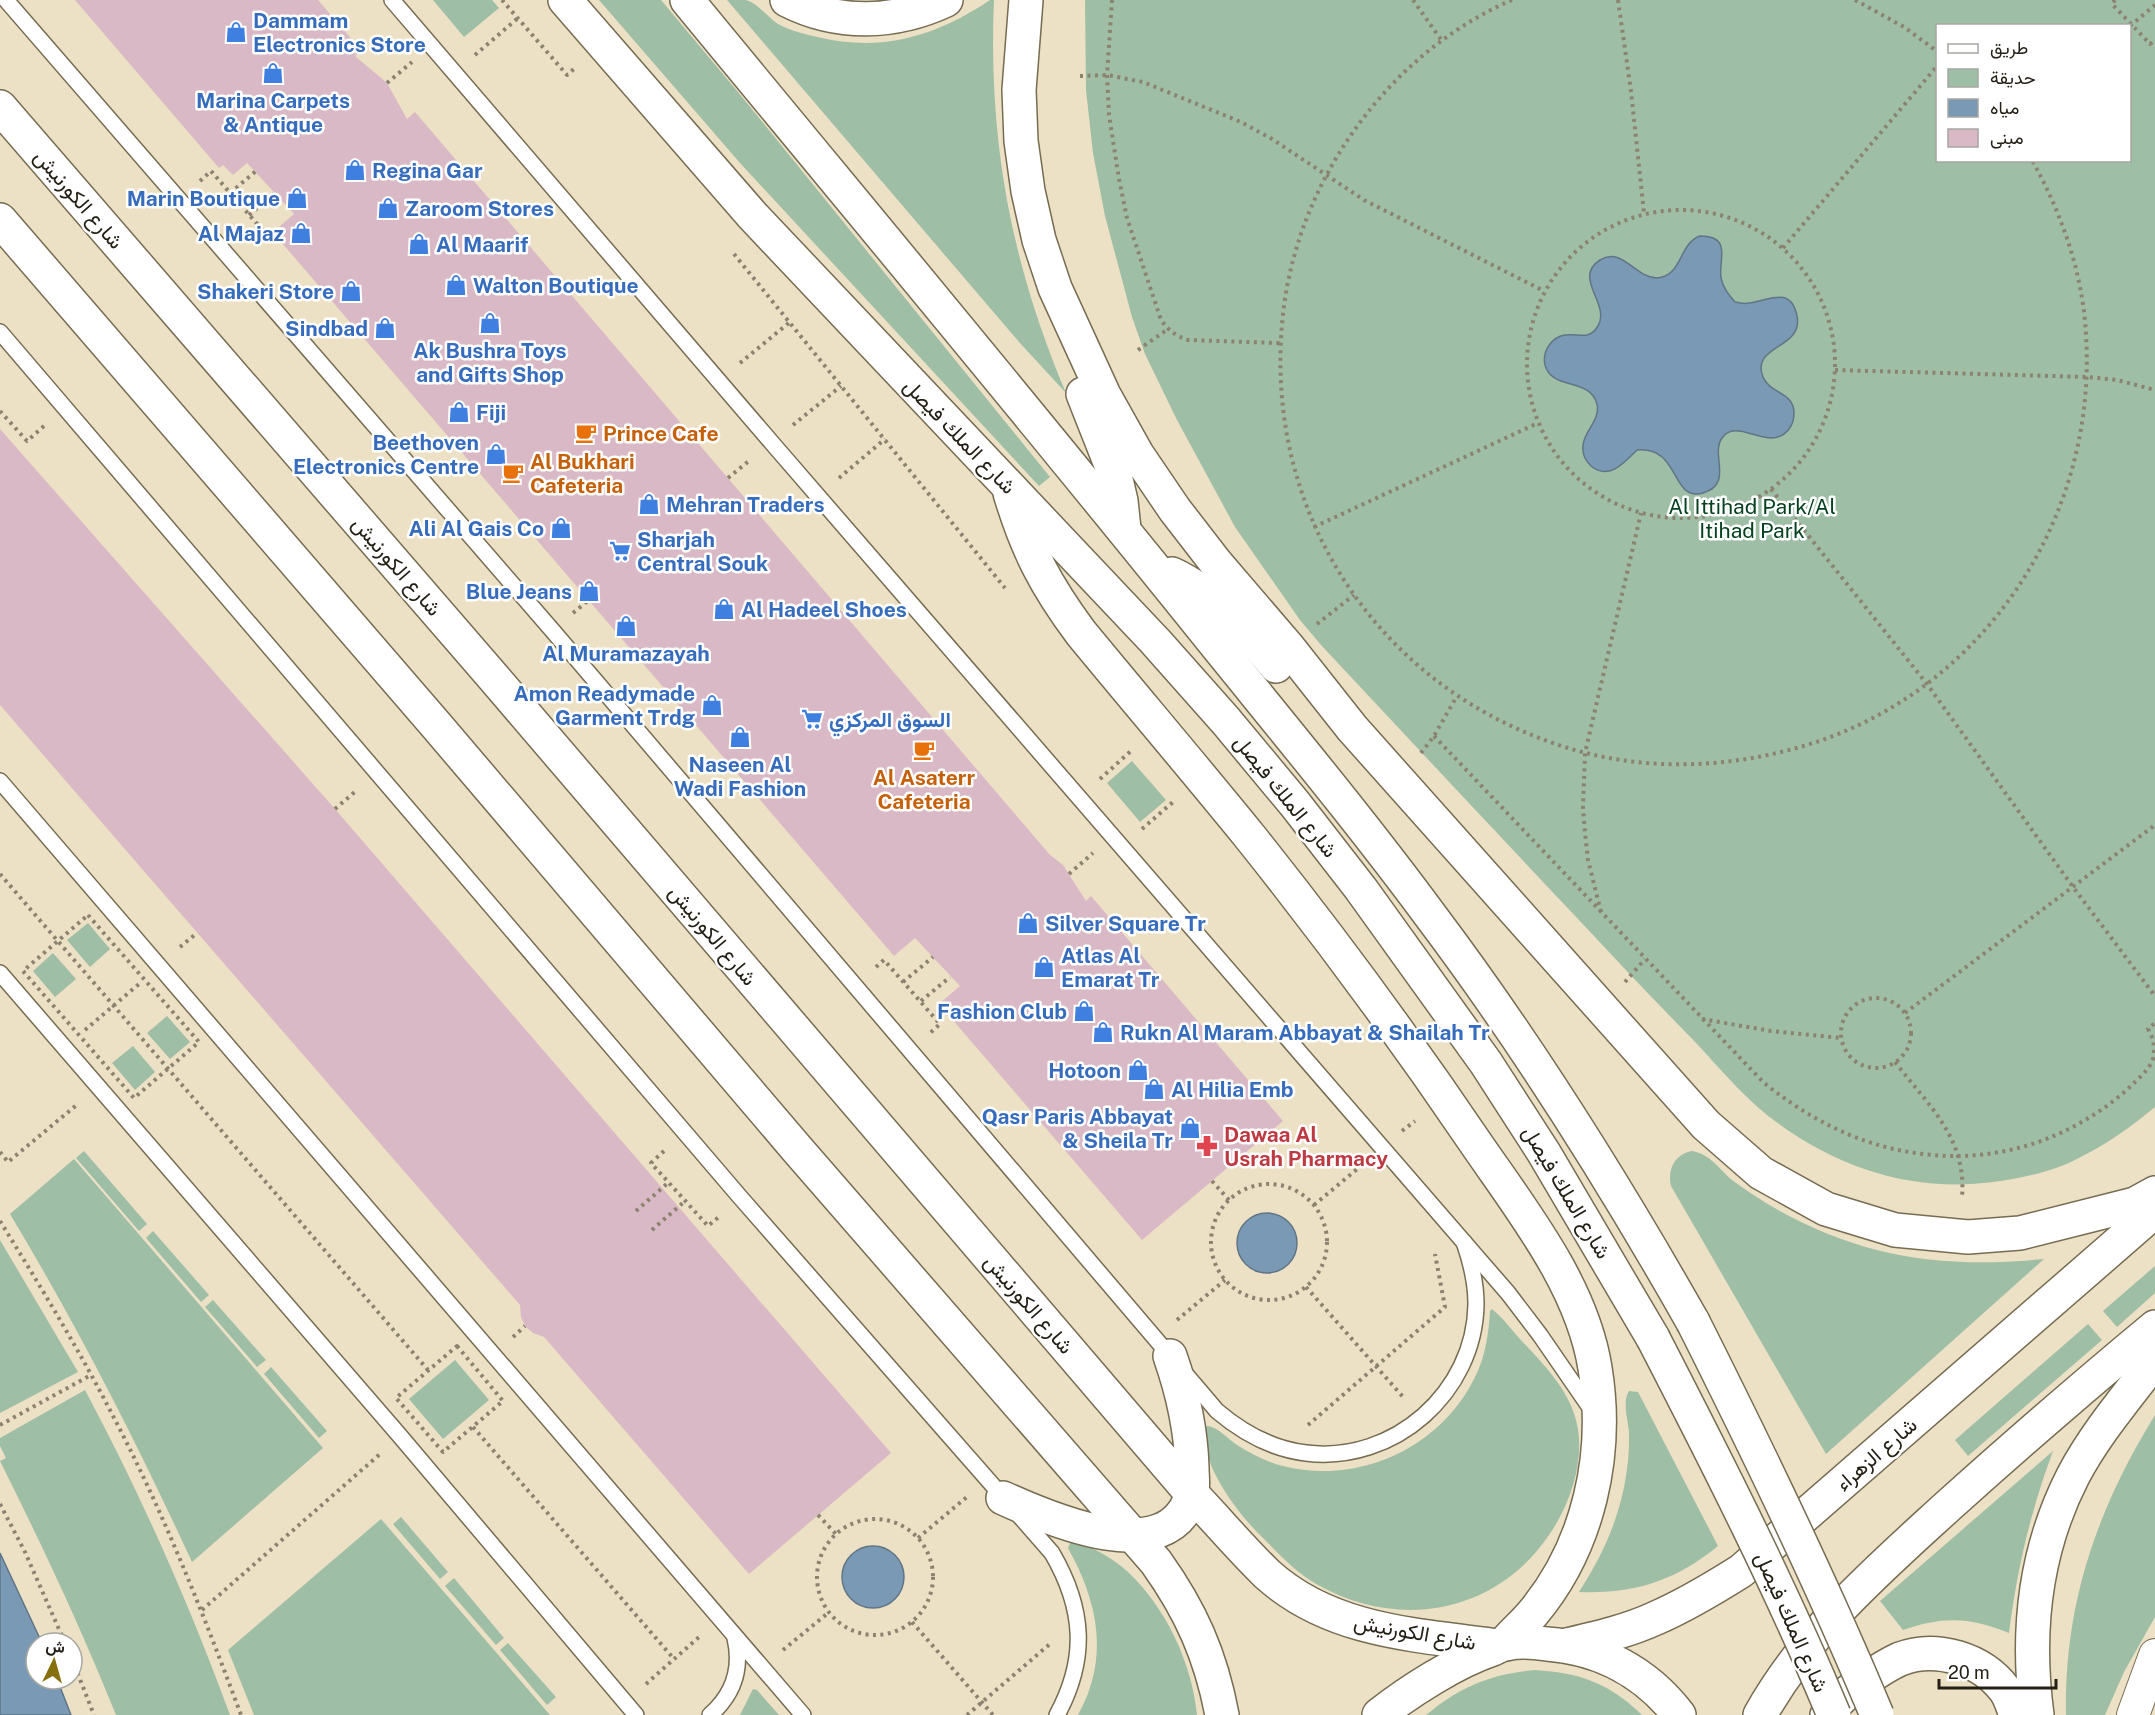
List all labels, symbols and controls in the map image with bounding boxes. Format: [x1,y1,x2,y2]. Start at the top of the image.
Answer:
place label: Dammam Electronics Store [253,8,426,57]
shop icon: Dammam Electronics Store [224,20,248,44]
legend [1936,24,2131,162]
text: طريق [1990,37,2028,59]
shop icon: Marina Carpets & Antique [261,61,285,85]
text: حديقة [1990,67,2036,88]
place label: Marina Carpets & Antique [196,88,350,137]
text: مياه [1990,97,2019,118]
text: مبنى [1990,127,2024,149]
street label: شارع الكورنيش [27,144,129,255]
shop icon: Regina Gar [343,158,367,182]
place label: Regina Gar [372,158,483,183]
place label: Marin Boutique [127,186,280,211]
shop icon: Marin Boutique [285,186,309,210]
shop icon: Zaroom Stores [376,196,400,220]
place label: Zaroom Stores [405,196,554,221]
place label: Al Majaz [198,221,284,246]
shop icon: Al Majaz [289,221,313,245]
shop icon: Al Maarif [407,232,431,256]
place label: Al Maarif [436,232,528,257]
shop icon: Walton Boutique [444,273,468,297]
place label: Walton Boutique [473,273,639,298]
place label: Shakeri Store [197,279,334,304]
shop icon: Shakeri Store [339,279,363,303]
shop icon: Ak Bushra Toys and Gifts Shop [478,311,502,335]
place label: Sindbad [285,316,368,341]
shop icon: Sindbad [373,316,397,340]
place label: Ak Bushra Toys and Gifts Shop [413,338,567,387]
street label: شارع الملك فيصل [897,373,1021,500]
shop icon: Fiji [447,400,471,424]
place label: Fiji [476,400,506,425]
cafe icon: Prince Cafe [574,421,598,445]
place label: Prince Cafe [603,421,719,446]
place label: Beethoven Electronics Centre [293,430,479,479]
shop icon: Beethoven Electronics Centre [484,442,508,466]
place label: Al Bukhari Cafeteria [530,449,635,498]
cafe icon: Al Bukhari Cafeteria [501,461,525,485]
shop icon: Mehran Traders [637,492,661,516]
place label: Mehran Traders [666,492,825,517]
park label: Al Ittihad Park/Al Itihad Park [1668,494,1836,543]
street label: شارع الكورنيش [345,511,447,622]
place label: Ali Al Gais Co [408,516,544,541]
shop icon: Ali Al Gais Co [549,516,573,540]
place label: Sharjah Central Souk [637,527,768,576]
supermarket icon: Sharjah Central Souk [608,539,632,563]
place label: Blue Jeans [466,579,572,604]
shop icon: Blue Jeans [577,579,601,603]
shop icon: Al Hadeel Shoes [712,597,736,621]
place label: Al Hadeel Shoes [741,597,907,622]
shop icon: Al Muramazayah [614,614,638,638]
place label: Al Muramazayah [542,641,710,666]
place label: Amon Readymade Garment Trdg [513,681,695,730]
shop icon: Amon Readymade Garment Trdg [700,693,724,717]
supermarket icon: السوق المركزي [800,707,824,731]
place label: السوق المركزي [829,707,951,737]
shop icon: Naseen Al Wadi Fashion [728,725,752,749]
street label: شارع الملك فيصل [1227,730,1343,864]
cafe icon: Al Asaterr Cafeteria [912,738,936,762]
place label: Naseen Al Wadi Fashion [674,752,806,801]
place label: Al Asaterr Cafeteria [873,765,975,814]
street label: شارع الكورنيش [662,880,762,992]
shop icon: Silver Square Tr [1016,911,1040,935]
place label: Silver Square Tr [1045,911,1206,936]
place label: Atlas Al Emarat Tr [1061,943,1160,992]
shop icon: Atlas Al Emarat Tr [1032,955,1056,979]
place label: Fashion Club [937,999,1067,1024]
shop icon: Fashion Club [1072,999,1096,1023]
shop icon: Rukn Al Maram Abbayat & Shailah Tr [1091,1020,1115,1044]
place label: Rukn Al Maram Abbayat & Shailah Tr [1120,1020,1490,1045]
place label: Hotoon [1048,1058,1121,1083]
shop icon: Hotoon [1126,1058,1150,1082]
shop icon: Al Hilia Emb [1142,1077,1166,1101]
place label: Al Hilia Emb [1171,1077,1294,1102]
place label: Qasr Paris Abbayat & Sheila Tr [982,1104,1173,1153]
shop icon: Qasr Paris Abbayat & Sheila Tr [1178,1116,1202,1140]
street label: شارع الملك فيصل [1516,1121,1616,1264]
place label: Dawaa Al Usrah Pharmacy [1224,1122,1388,1171]
pharmacy icon: Dawaa Al Usrah Pharmacy [1195,1134,1219,1158]
street label: شارع الكورنيش [977,1249,1079,1360]
street label: شارع الزهراء [1830,1412,1923,1498]
street label: شارع الملك فيصل [1748,1548,1834,1697]
street label: شارع الكورنيش [1352,1609,1478,1657]
north arrow [24,1631,84,1691]
text: ش [45,1636,66,1657]
scale bar [1939,1652,2056,1690]
text: 20 m [1948,1662,1990,1683]

